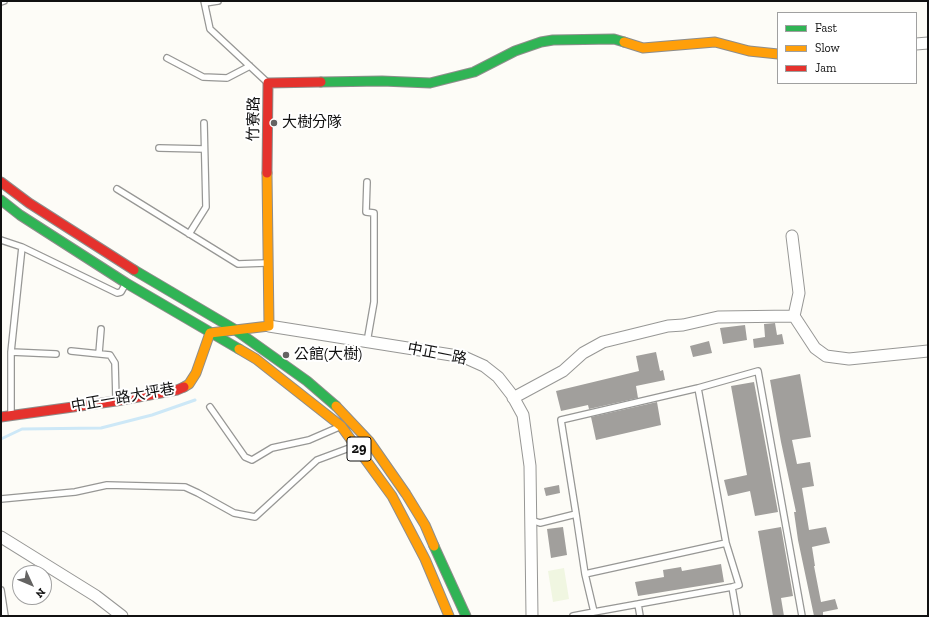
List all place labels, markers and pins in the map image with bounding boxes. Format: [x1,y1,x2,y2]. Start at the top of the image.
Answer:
place label: 大樹分隊 [282,114,342,132]
marker: 大樹分隊 [269,118,279,128]
place label: 公館(大樹) [294,346,362,364]
marker: 公館(大樹) [281,350,291,360]

